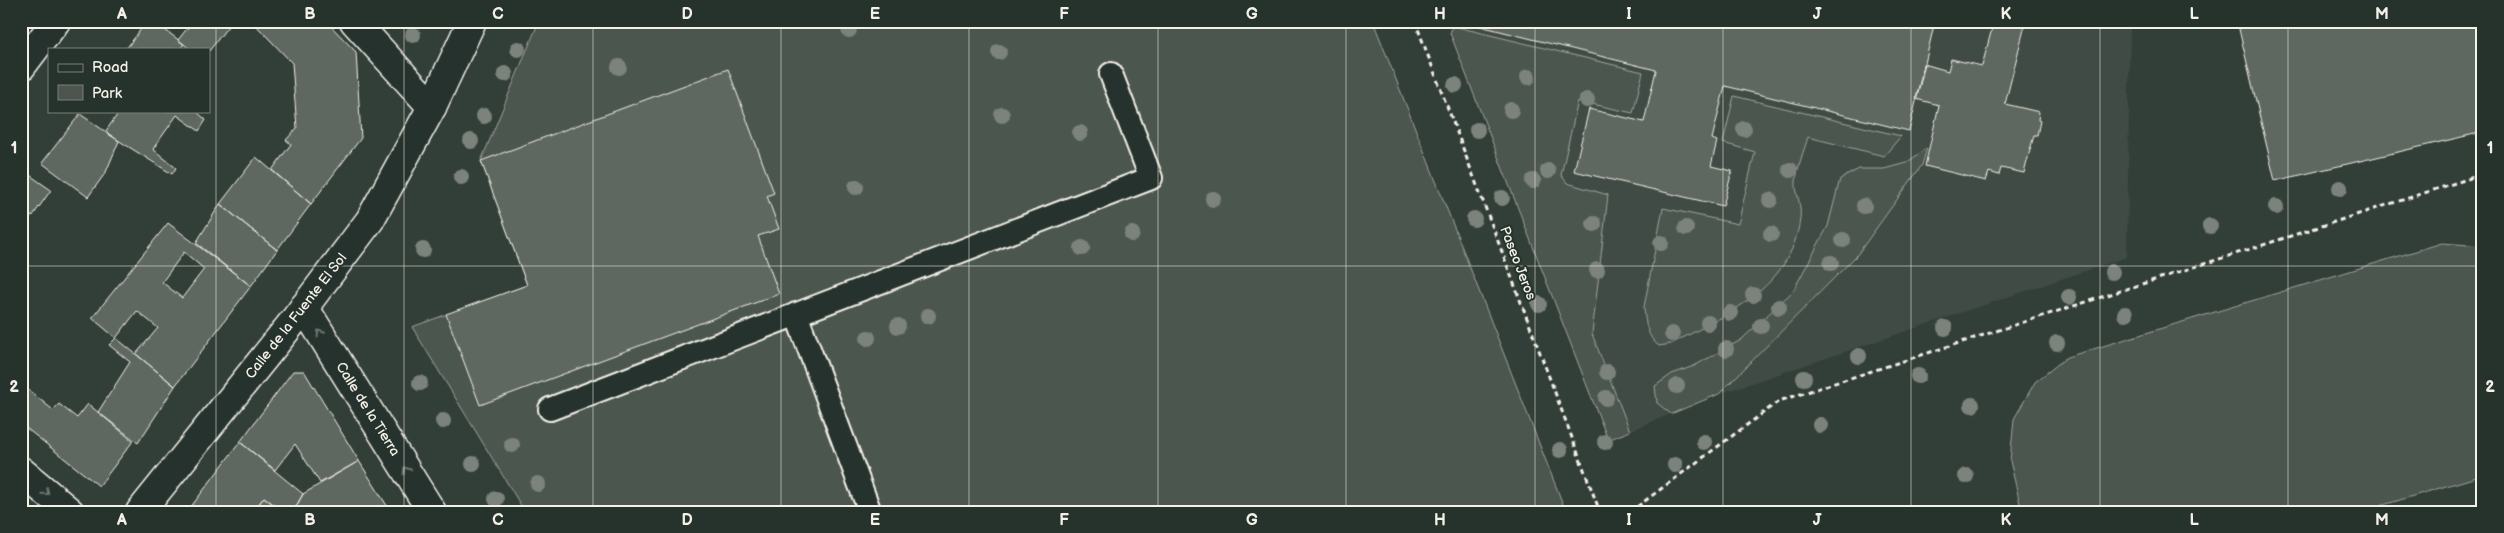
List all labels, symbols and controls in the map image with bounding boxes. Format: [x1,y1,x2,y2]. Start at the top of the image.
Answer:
text: A [116,5,127,24]
text: B [304,5,316,24]
text: C [492,5,504,24]
text: D [681,5,693,24]
text: E [870,5,880,24]
text: F [1059,5,1069,24]
text: G [1246,5,1258,24]
text: H [1434,5,1446,24]
text: I [1626,5,1632,24]
text: J [1813,5,1822,24]
text: K [2001,5,2012,24]
text: L [2189,5,2199,24]
text: M [2375,5,2389,24]
legend [48,48,210,112]
text: Road [92,58,128,77]
text: Park [92,84,123,103]
text: 1 [11,139,17,158]
text: 1 [2487,139,2493,158]
street label: Paseo Jeros [1496,224,1540,302]
street label: Calle de la Fuente El Sol [242,250,350,382]
one-way arrow [317,329,327,338]
street label: Calle de la Tierra [332,359,404,459]
text: 2 [9,378,19,397]
text: 2 [2485,378,2495,397]
one-way arrow [403,467,412,476]
one-way arrow [40,486,49,494]
text: A [116,511,127,530]
text: B [304,511,316,530]
text: C [492,511,504,530]
text: D [681,511,693,530]
text: E [870,511,880,530]
text: F [1059,511,1069,530]
text: G [1246,511,1258,530]
text: H [1434,511,1446,530]
text: I [1626,511,1632,530]
text: J [1813,511,1822,530]
text: K [2001,511,2012,530]
text: L [2189,511,2199,530]
text: M [2375,511,2389,530]

